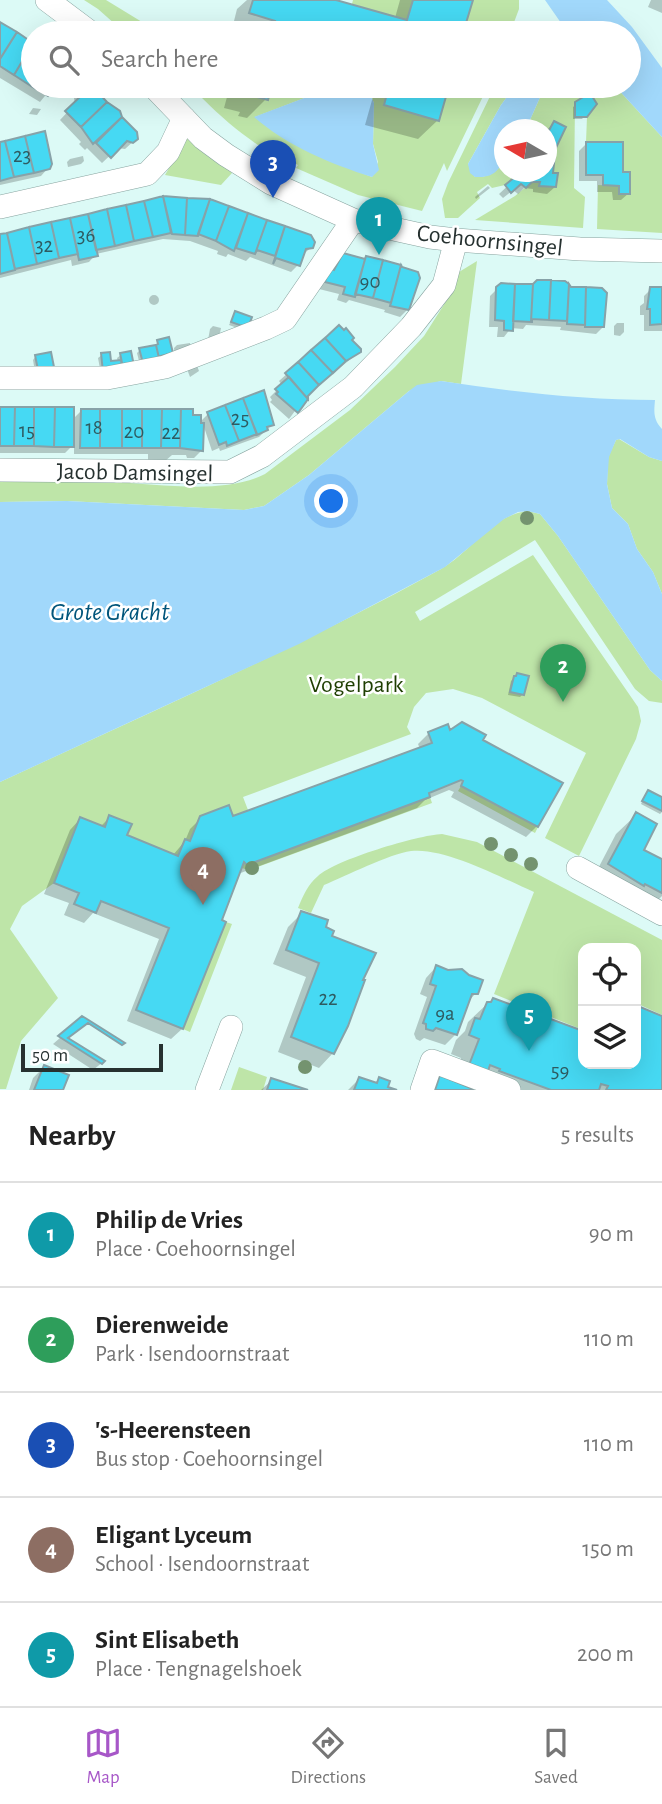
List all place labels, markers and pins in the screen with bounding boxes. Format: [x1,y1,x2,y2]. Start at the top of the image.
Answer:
pin: 3 [250,140,296,198]
pin: 1 [356,197,402,255]
pin: 2 [540,644,586,702]
pin: 4 [180,847,226,905]
pin: 5 [506,993,552,1051]

